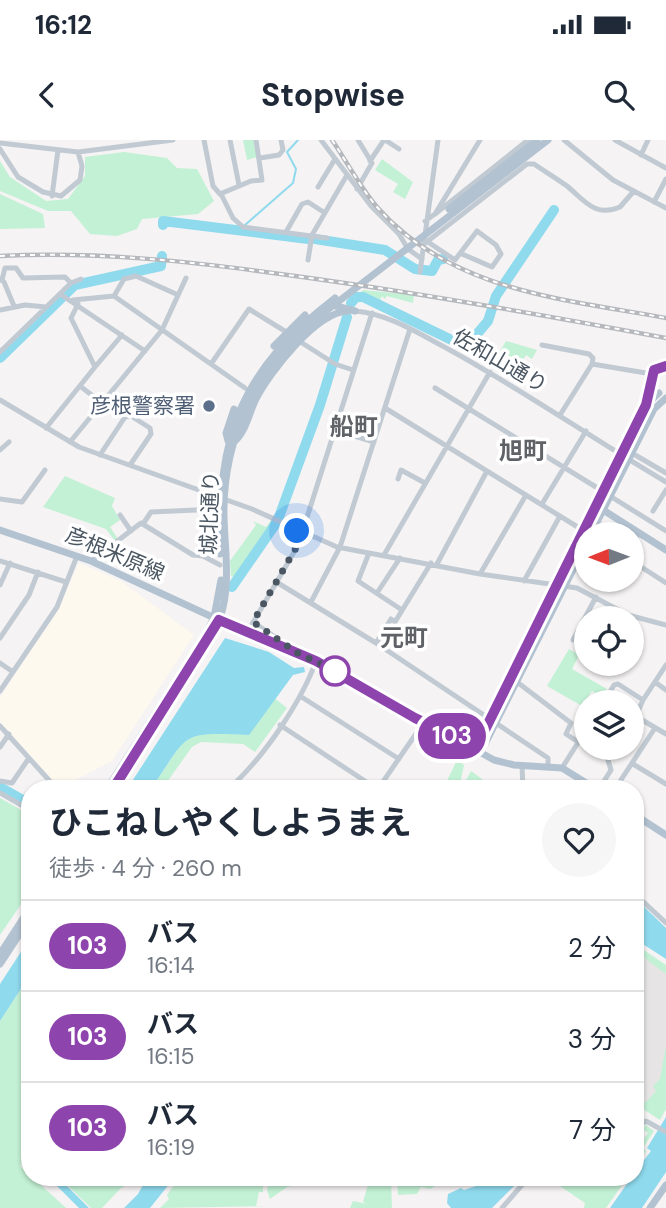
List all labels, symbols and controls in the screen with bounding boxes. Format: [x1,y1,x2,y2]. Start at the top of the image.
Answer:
text: 16:12 [35,8,92,42]
text: Stopwise [261,74,405,116]
icon: back [28,76,66,114]
icon: search [600,76,638,114]
street label: 佐和山通り [448,323,552,399]
place label: 彦根警察署 [90,392,195,420]
marker: 彦根警察署 [201,398,217,414]
district label: 船町 [330,411,378,442]
district label: 旭町 [499,435,547,466]
street label: 城北通り [195,471,225,555]
your location [279,513,314,548]
street label: 彦根米原線 [61,521,169,587]
north arrow [574,522,644,592]
map controls [574,522,644,760]
button: locate [574,606,644,676]
district label: 元町 [380,622,428,653]
unlabelled marker [320,656,350,686]
button: layers [574,690,644,760]
line badge: 103 [412,713,492,759]
text: 103 [432,720,472,751]
text: ひこねしやくしようまえ [49,801,412,844]
button: heart [542,803,616,877]
text: 徒歩 · 4 分 · 260 m [49,853,242,883]
text: バス [147,916,199,950]
text: 103 [67,930,108,961]
text: 2 分 [568,931,616,965]
text: 16:14 [147,950,194,980]
text: バス [147,1007,199,1041]
text: 103 [67,1021,108,1052]
text: 3 分 [568,1022,616,1056]
text: 16:15 [147,1041,194,1071]
text: バス [147,1098,199,1132]
text: 103 [67,1112,108,1143]
text: 7 分 [569,1113,616,1147]
text: 16:19 [147,1132,195,1162]

